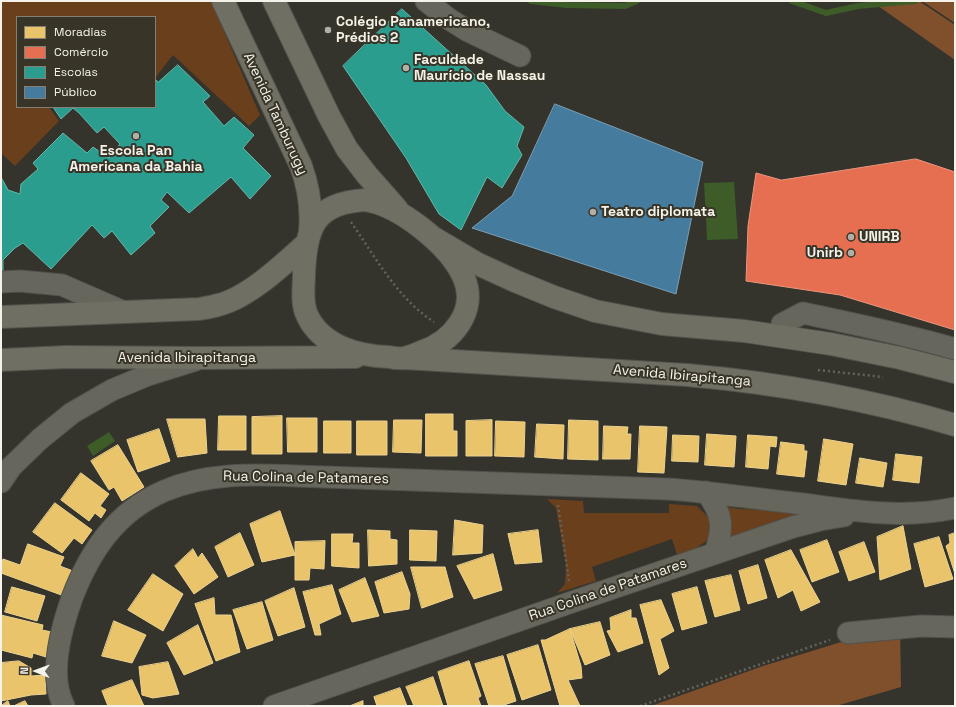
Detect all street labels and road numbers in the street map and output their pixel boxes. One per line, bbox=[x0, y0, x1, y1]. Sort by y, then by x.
street label: Avenida Tamburugy bbox=[239, 50, 311, 178]
street label: Avenida Ibirapitanga bbox=[118, 350, 256, 366]
street label: Avenida Ibirapitanga bbox=[612, 362, 752, 390]
street label: Rua Colina de Patamares bbox=[223, 468, 389, 488]
street label: Rua Colina de Patamares bbox=[527, 555, 689, 625]

